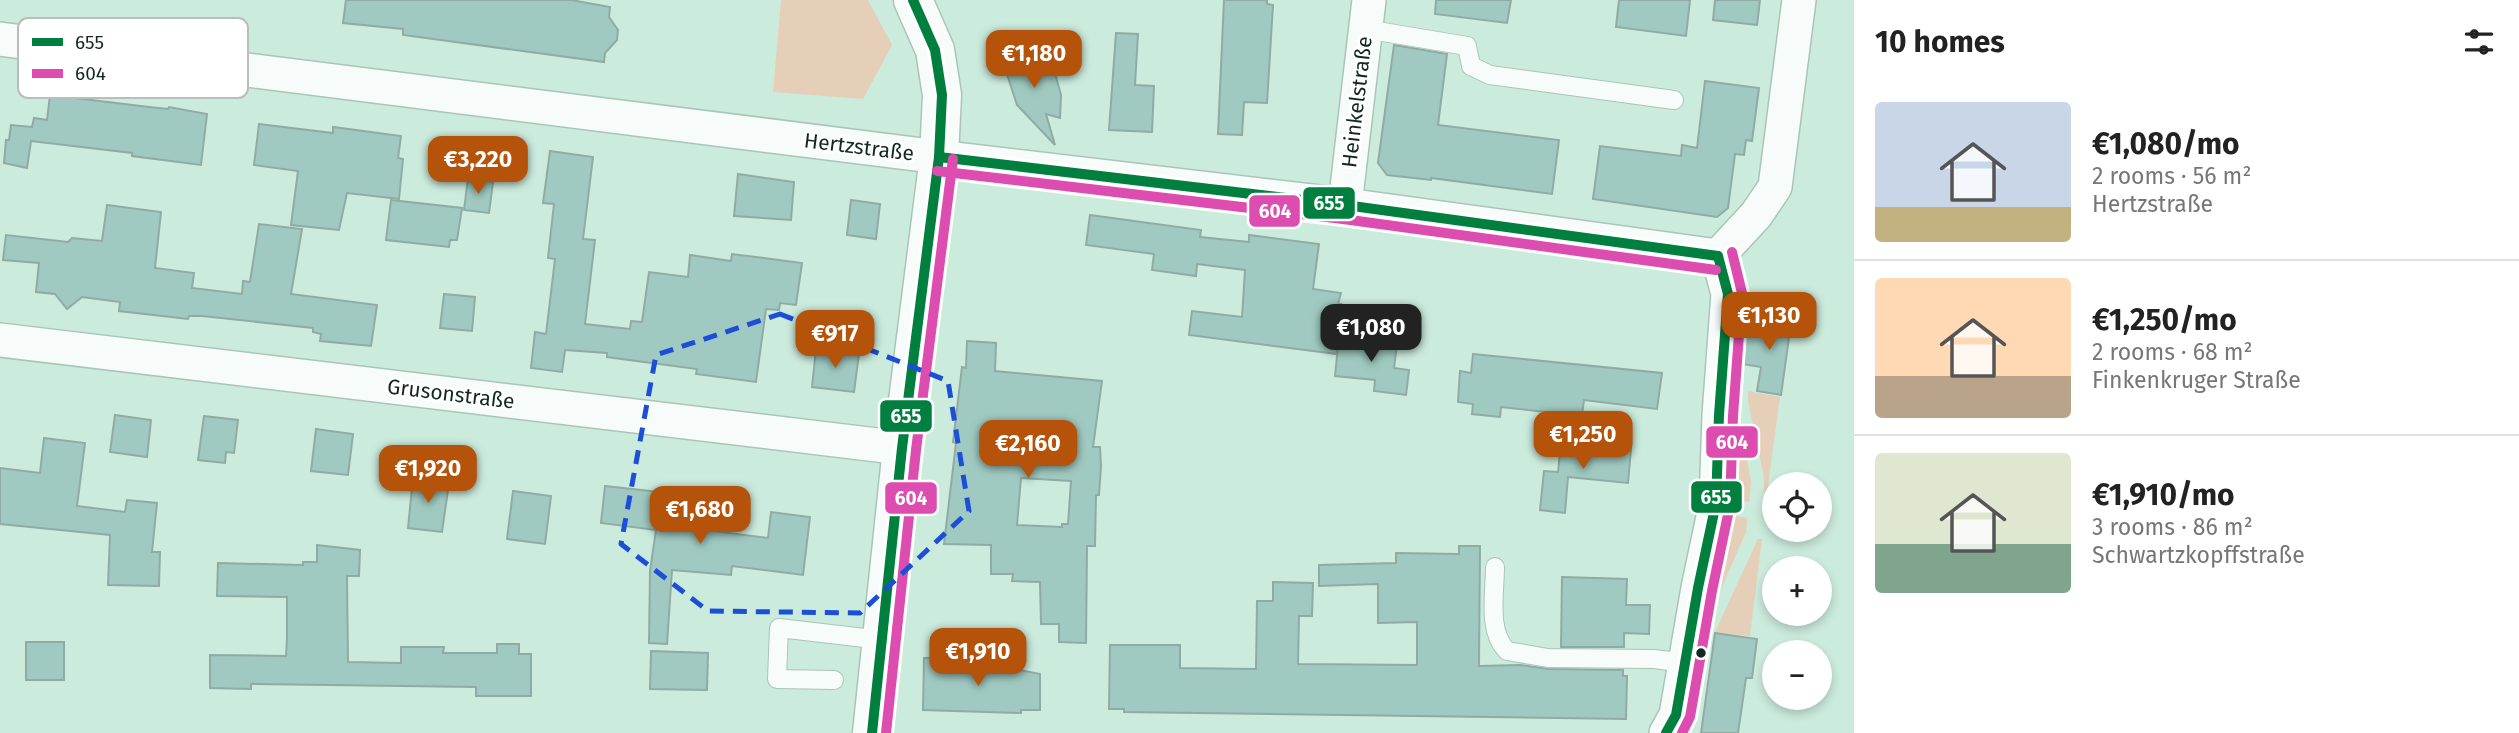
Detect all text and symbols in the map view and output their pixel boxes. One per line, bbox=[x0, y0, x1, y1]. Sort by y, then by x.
legend bbox=[18, 18, 248, 98]
icon: filters bbox=[2460, 23, 2498, 61]
text: 10 homes bbox=[1875, 24, 2005, 60]
text: 655 bbox=[75, 31, 104, 54]
pin: €1,180 bbox=[977, 31, 1091, 90]
street label: Heinkelstraße bbox=[1336, 35, 1378, 169]
text: €1,180 bbox=[1002, 39, 1066, 67]
text: 604 bbox=[75, 62, 106, 85]
text: €1,080/mo bbox=[2092, 126, 2240, 162]
street label: Hertzstraße bbox=[803, 127, 915, 167]
icon: home bbox=[1931, 130, 2015, 214]
pin: €3,220 bbox=[421, 136, 535, 196]
text: €3,220 bbox=[444, 145, 512, 173]
text: 2 rooms · 56 m² bbox=[2092, 162, 2251, 190]
line badge: 655 bbox=[1302, 186, 1356, 220]
text: Hertzstraße bbox=[2092, 190, 2213, 218]
text: 655 bbox=[1314, 192, 1344, 215]
line badge: 604 bbox=[1248, 194, 1301, 228]
text: 604 bbox=[1259, 200, 1292, 223]
pin: €1,130 bbox=[1712, 292, 1826, 352]
text: €1,130 bbox=[1738, 301, 1800, 329]
text: €1,250/mo bbox=[2092, 302, 2237, 338]
pin: €1,080 bbox=[1314, 304, 1428, 364]
icon: home bbox=[1931, 306, 2015, 390]
pin: €917 bbox=[794, 310, 876, 370]
text: €1,080 bbox=[1336, 313, 1406, 341]
text: €917 bbox=[811, 319, 859, 347]
text: 2 rooms · 68 m² bbox=[2092, 338, 2253, 366]
text: Finkenkruger Straße bbox=[2092, 366, 2301, 394]
street label: Grusonstraße bbox=[386, 373, 516, 415]
line badge: 655 bbox=[879, 399, 933, 433]
text: 655 bbox=[891, 405, 921, 428]
pin: €1,250 bbox=[1526, 412, 1640, 471]
pin: €2,160 bbox=[971, 420, 1085, 480]
text: €1,250 bbox=[1550, 420, 1616, 448]
line badge: 604 bbox=[1705, 425, 1759, 459]
text: €2,160 bbox=[995, 429, 1061, 457]
text: 604 bbox=[1716, 431, 1749, 454]
pin: €1,920 bbox=[371, 446, 485, 505]
text: €1,920 bbox=[395, 454, 461, 482]
map controls bbox=[1762, 472, 1832, 710]
button: locate bbox=[1762, 472, 1832, 542]
text: €1,910/mo bbox=[2092, 477, 2235, 513]
line badge: 655 bbox=[1690, 480, 1743, 514]
line badge: 604 bbox=[884, 481, 938, 515]
icon: home bbox=[1931, 481, 2015, 565]
pin: €1,680 bbox=[643, 486, 757, 546]
text: 655 bbox=[1701, 486, 1731, 509]
text: 604 bbox=[895, 487, 928, 510]
text: €1,680 bbox=[666, 495, 734, 523]
text: 3 rooms · 86 m² bbox=[2092, 513, 2253, 541]
text: Schwartzkopffstraße bbox=[2092, 541, 2305, 569]
button: + bbox=[1762, 556, 1832, 626]
pin: €1,910 bbox=[921, 628, 1035, 688]
text: €1,910 bbox=[945, 637, 1011, 665]
button: − bbox=[1762, 640, 1832, 710]
unlabelled marker bbox=[1694, 646, 1708, 660]

